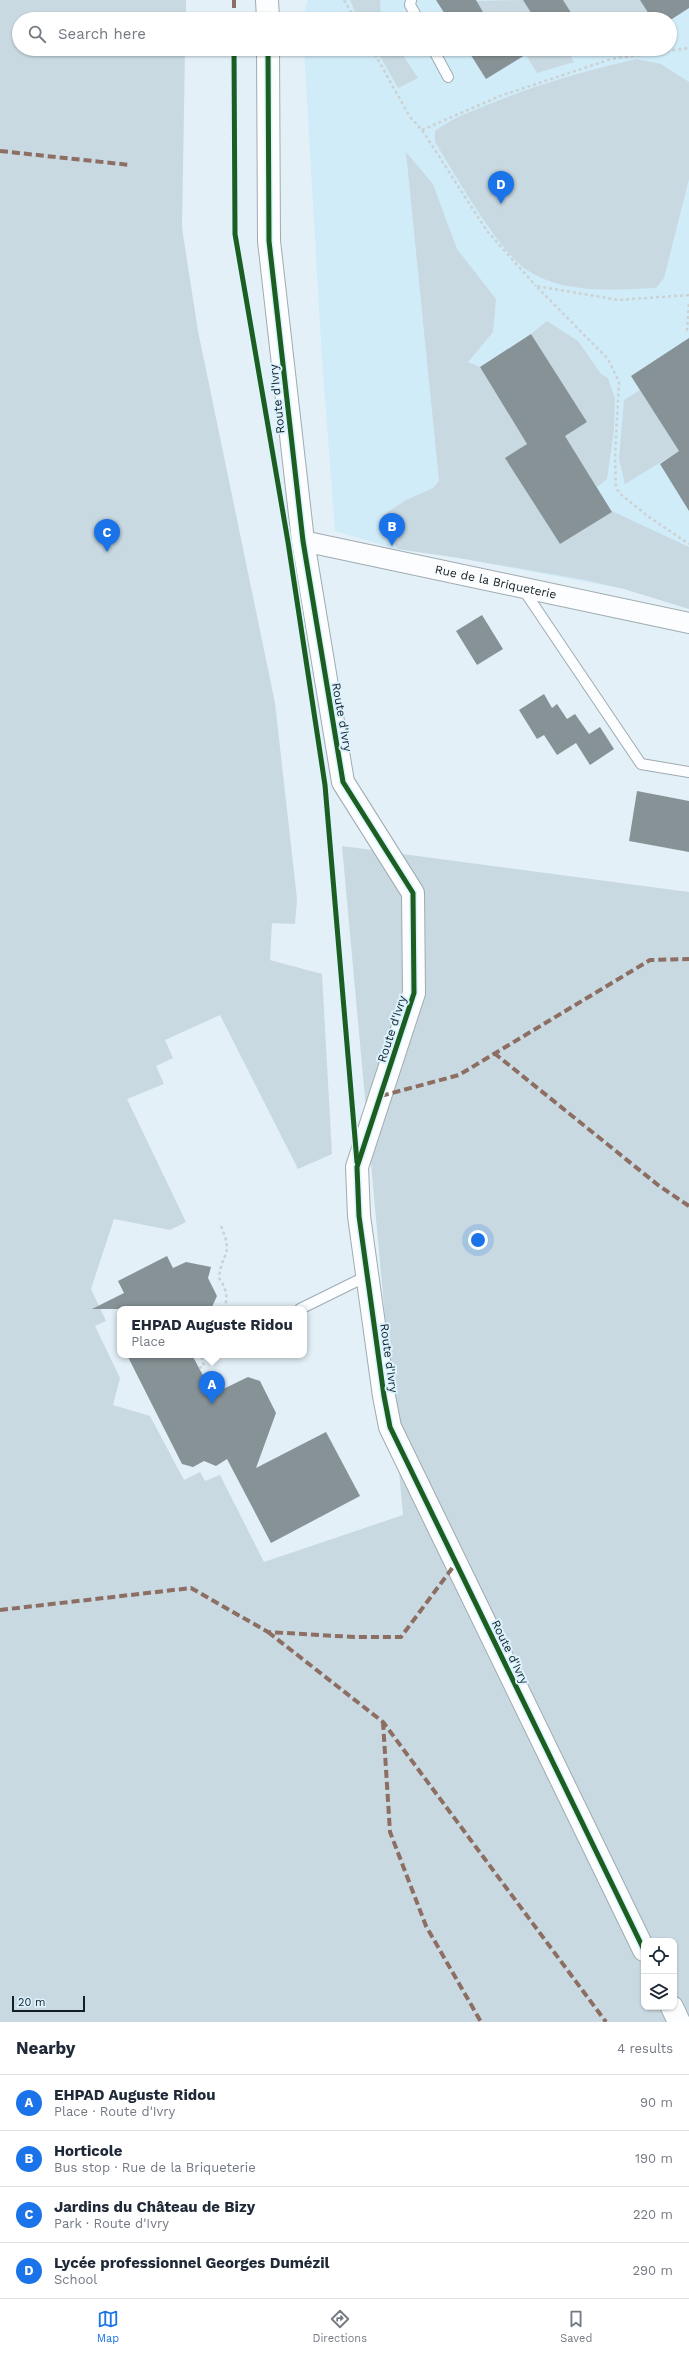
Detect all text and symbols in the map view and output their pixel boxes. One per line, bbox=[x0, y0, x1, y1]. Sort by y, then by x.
search box bbox=[12, 12, 677, 56]
icon: search bbox=[26, 23, 48, 45]
text: Search here bbox=[58, 25, 146, 43]
pin: D bbox=[488, 171, 514, 204]
street label: Route d'Ivry bbox=[266, 363, 288, 434]
pin: B bbox=[379, 513, 405, 546]
pin: C bbox=[94, 519, 120, 552]
street label: Rue de la Briqueterie bbox=[434, 562, 558, 602]
street label: Route d'Ivry bbox=[329, 681, 355, 753]
street label: Route d'Ivry bbox=[375, 993, 410, 1064]
your location bbox=[468, 1230, 488, 1250]
popup bbox=[117, 1306, 307, 1358]
text: EHPAD Auguste Ridou bbox=[131, 1316, 293, 1334]
street label: Route d'Ivry bbox=[377, 1323, 401, 1394]
text: Place bbox=[131, 1334, 165, 1349]
pin: A bbox=[199, 1371, 225, 1404]
street label: Route d'Ivry bbox=[488, 1618, 532, 1687]
map controls bbox=[641, 1938, 677, 2010]
button: locate bbox=[641, 1938, 677, 1974]
button: layers bbox=[641, 1974, 677, 2010]
scale bar bbox=[12, 1994, 85, 2013]
text: 20 m bbox=[18, 1996, 46, 2009]
text: Nearby bbox=[16, 2038, 75, 2058]
text: 4 results bbox=[617, 2041, 673, 2056]
text: EHPAD Auguste Ridou bbox=[54, 2086, 215, 2104]
text: A bbox=[25, 2095, 33, 2110]
text: 90 m bbox=[640, 2095, 673, 2110]
text: Place · Route d'Ivry bbox=[54, 2104, 175, 2119]
text: Horticole bbox=[54, 2142, 122, 2160]
text: B bbox=[25, 2151, 33, 2166]
text: 190 m bbox=[635, 2151, 673, 2166]
text: Bus stop · Rue de la Briqueterie bbox=[54, 2160, 256, 2175]
text: Jardins du Château de Bizy bbox=[54, 2198, 255, 2216]
text: C bbox=[25, 2207, 33, 2222]
text: 220 m bbox=[633, 2207, 673, 2222]
text: Park · Route d'Ivry bbox=[54, 2216, 169, 2231]
text: Lycée professionnel Georges Dumézil bbox=[54, 2254, 330, 2272]
text: D bbox=[24, 2263, 34, 2278]
text: 290 m bbox=[632, 2263, 673, 2278]
text: School bbox=[54, 2272, 97, 2287]
tab: Map bbox=[97, 2308, 119, 2345]
tab: Directions bbox=[313, 2308, 367, 2345]
tab: Saved bbox=[560, 2308, 592, 2345]

